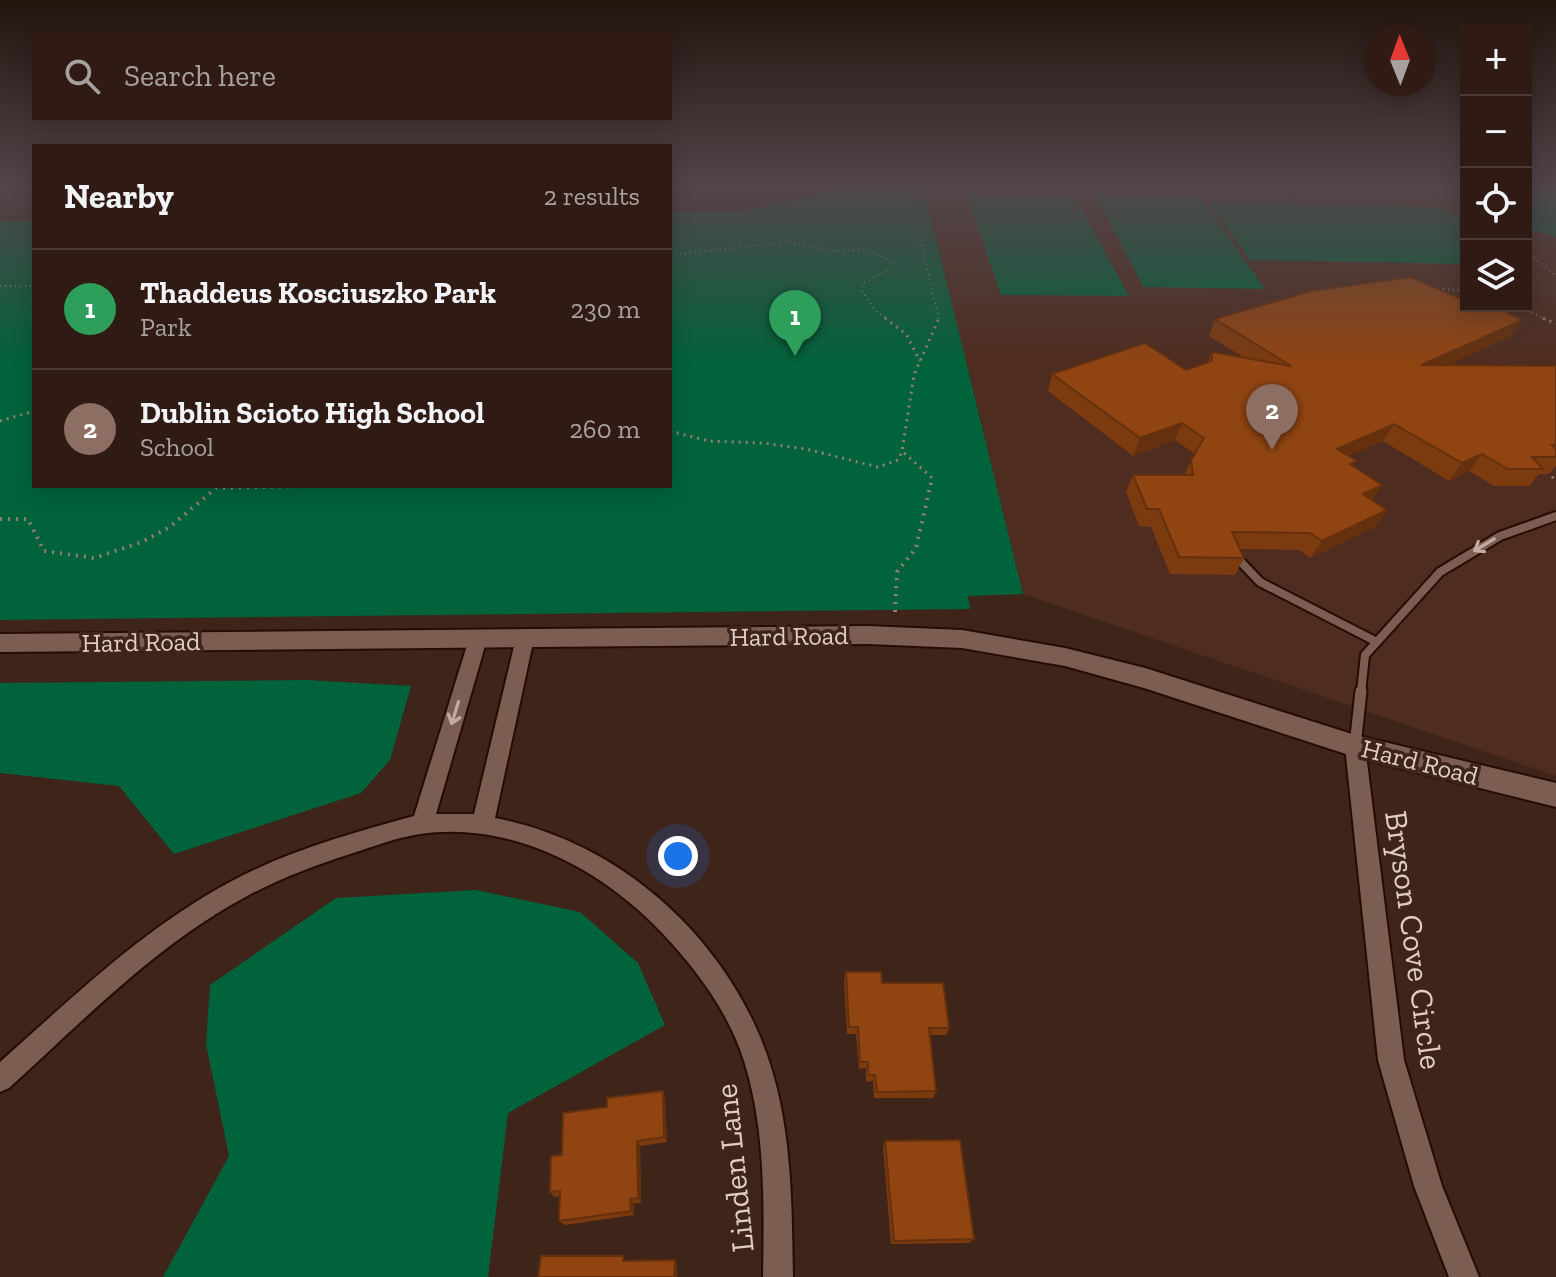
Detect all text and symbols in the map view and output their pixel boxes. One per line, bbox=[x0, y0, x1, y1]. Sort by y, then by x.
north arrow bbox=[1364, 24, 1436, 96]
map controls bbox=[1460, 24, 1532, 312]
button: + bbox=[1460, 24, 1532, 96]
search box bbox=[32, 32, 672, 120]
icon: search bbox=[60, 54, 104, 98]
text: Search here bbox=[124, 58, 276, 94]
button: − bbox=[1460, 96, 1532, 168]
button: locate bbox=[1460, 168, 1532, 240]
text: Nearby bbox=[64, 176, 174, 217]
text: 2 results bbox=[544, 180, 640, 212]
button: layers bbox=[1460, 240, 1532, 312]
text: Thaddeus Kosciuszko Park bbox=[140, 275, 496, 311]
pin: 1 bbox=[769, 290, 821, 356]
text: 1 bbox=[85, 293, 95, 325]
text: 230 m bbox=[571, 293, 640, 325]
text: Park bbox=[140, 311, 192, 343]
pin: 2 bbox=[1246, 384, 1298, 450]
text: Dublin Scioto High School bbox=[140, 395, 485, 431]
text: 2 bbox=[83, 413, 97, 445]
text: 260 m bbox=[569, 413, 640, 445]
text: School bbox=[140, 431, 214, 463]
one-way arrow bbox=[1473, 538, 1496, 554]
street label: Hard Road bbox=[729, 619, 849, 653]
street label: Hard Road bbox=[81, 625, 201, 659]
one-way arrow bbox=[447, 700, 462, 726]
street label: Hard Road bbox=[1358, 732, 1482, 792]
street label: Bryson Cove Circle bbox=[1377, 808, 1451, 1072]
your location bbox=[658, 836, 698, 876]
street label: Linden Lane bbox=[706, 1082, 762, 1254]

